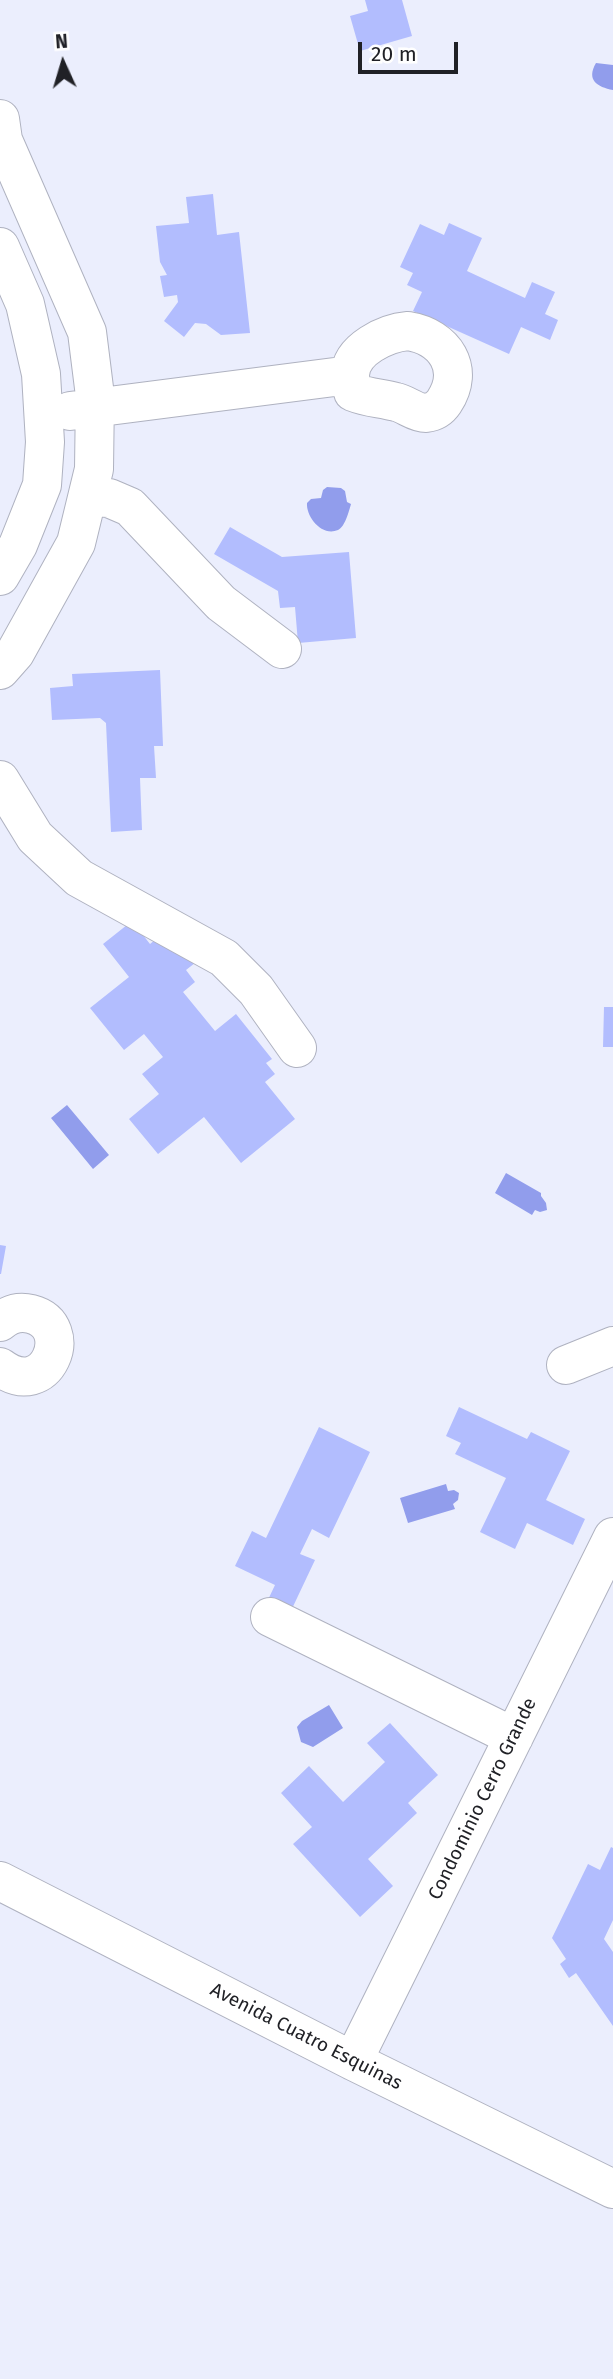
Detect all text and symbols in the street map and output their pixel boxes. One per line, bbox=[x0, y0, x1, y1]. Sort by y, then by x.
north arrow bbox=[28, 28, 98, 98]
scale bar bbox=[361, 28, 461, 72]
text: N bbox=[54, 30, 69, 53]
text: 20 m bbox=[371, 41, 417, 67]
street label: Condominio Cerro Grande bbox=[424, 1694, 542, 1904]
street label: Avenida Cuatro Esquinas bbox=[206, 1979, 406, 2095]

